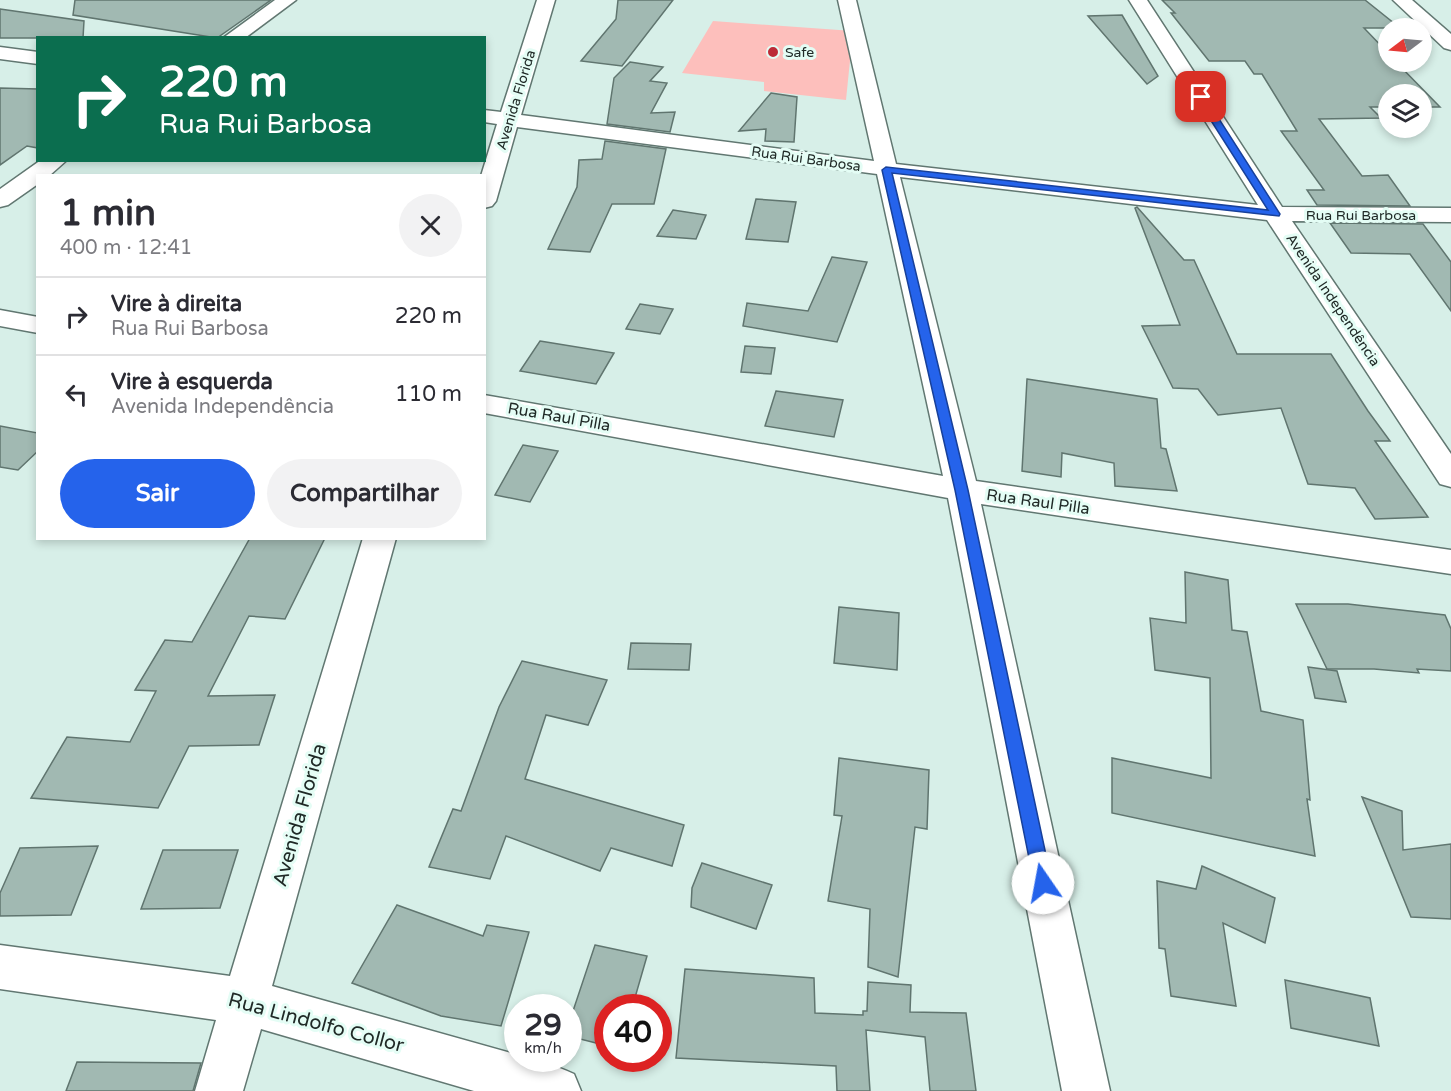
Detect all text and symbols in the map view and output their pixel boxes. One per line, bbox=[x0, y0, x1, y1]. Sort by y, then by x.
north arrow bbox=[1378, 18, 1432, 72]
map controls bbox=[1378, 18, 1432, 138]
place label: Safe bbox=[785, 44, 814, 61]
marker: Safe bbox=[766, 45, 780, 59]
street label: Avenida Florida bbox=[493, 48, 539, 152]
text: 220 m bbox=[159, 57, 288, 108]
icon: right bbox=[60, 60, 138, 138]
pin bbox=[1175, 71, 1226, 122]
icon: arrive bbox=[1184, 80, 1217, 113]
button: layers bbox=[1378, 84, 1432, 138]
text: Rua Rui Barbosa bbox=[159, 108, 372, 141]
street label: Rua Rui Barbosa bbox=[750, 143, 862, 175]
text: 1 min bbox=[60, 192, 156, 235]
button: close bbox=[399, 194, 462, 257]
street label: Rua Rui Barbosa bbox=[1306, 207, 1416, 224]
street label: Avenida Independência bbox=[1282, 231, 1384, 369]
text: 400 m · 12:41 bbox=[60, 236, 192, 260]
text: Vire à direita bbox=[111, 291, 242, 317]
icon: right bbox=[60, 300, 93, 333]
text: 220 m bbox=[395, 303, 462, 329]
text: Rua Rui Barbosa bbox=[111, 317, 269, 341]
text: Vire à esquerda bbox=[111, 369, 273, 395]
icon: left bbox=[60, 378, 93, 411]
text: 110 m bbox=[395, 381, 462, 407]
text: Avenida Independência bbox=[111, 395, 334, 419]
street label: Rua Raul Pilla bbox=[506, 398, 612, 436]
button: Sair bbox=[60, 459, 255, 528]
button: Compartilhar bbox=[267, 459, 462, 528]
street label: Rua Raul Pilla bbox=[985, 485, 1091, 519]
street label: Avenida Florida bbox=[268, 741, 332, 889]
position arrow bbox=[1011, 851, 1075, 915]
street label: Rua Lindolfo Collor bbox=[225, 988, 407, 1058]
speed limit sign: 40 bbox=[594, 994, 672, 1072]
text: 29 bbox=[524, 1007, 562, 1044]
text: km/h bbox=[524, 1039, 562, 1057]

